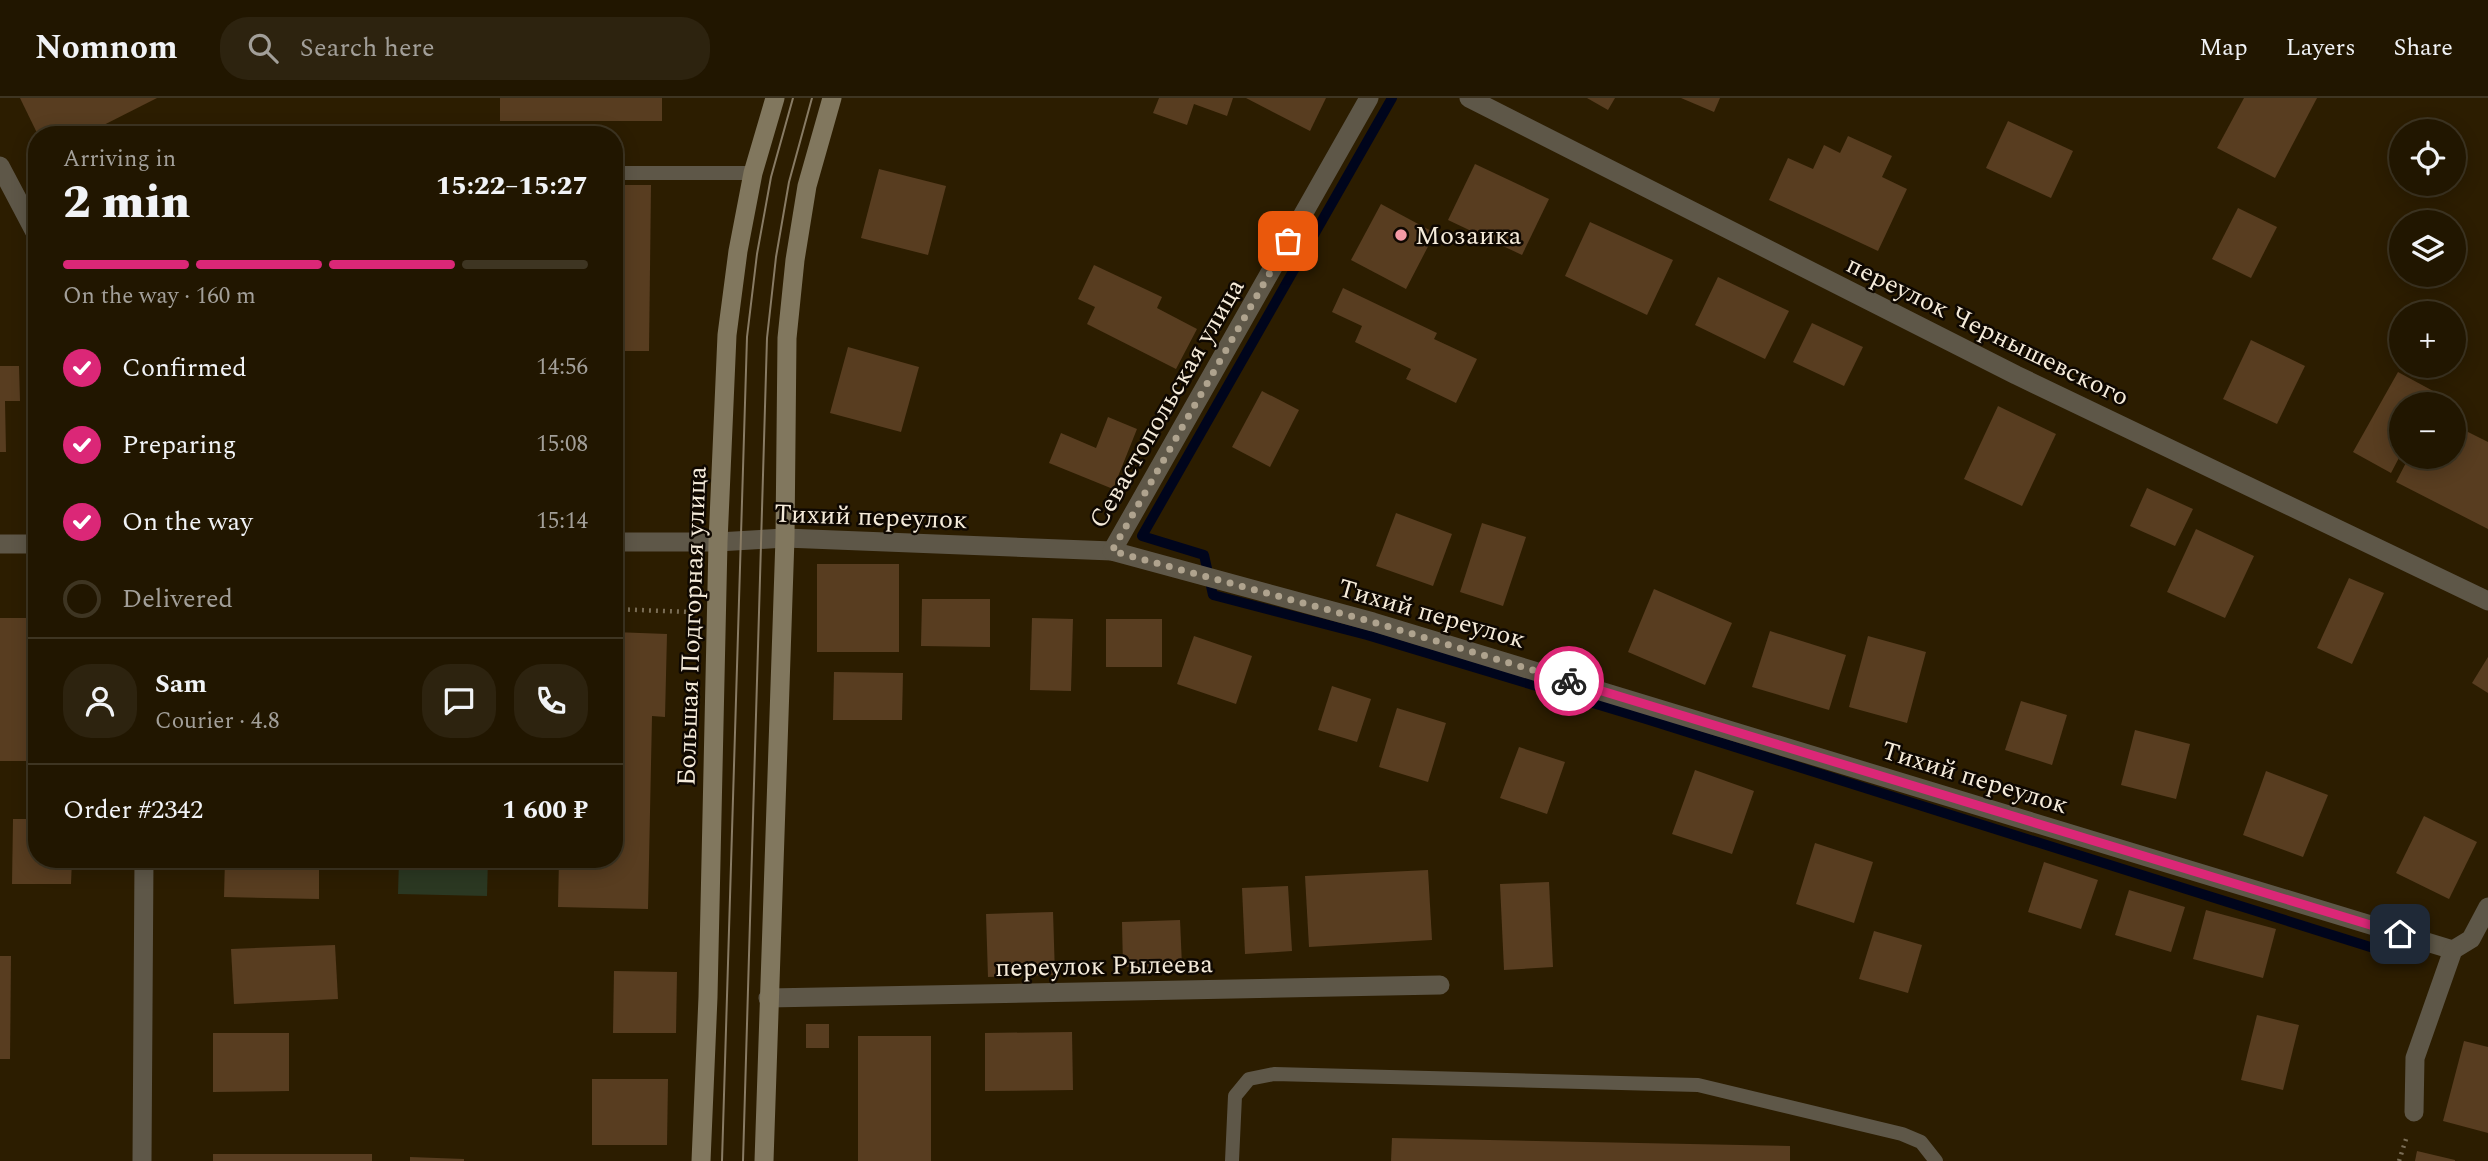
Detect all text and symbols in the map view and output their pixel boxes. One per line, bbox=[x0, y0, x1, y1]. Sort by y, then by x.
search box bbox=[220, 17, 710, 80]
text: Nomnom bbox=[35, 23, 178, 73]
text: Search here bbox=[300, 28, 435, 68]
icon: search bbox=[244, 29, 282, 67]
text: Map bbox=[2199, 30, 2248, 66]
text: Layers bbox=[2286, 30, 2356, 66]
text: Share bbox=[2394, 30, 2453, 66]
map controls bbox=[2389, 119, 2466, 469]
button: locate bbox=[2389, 119, 2466, 196]
text: Arriving in bbox=[63, 142, 176, 177]
text: 15:22–15:27 bbox=[436, 166, 588, 206]
text: 2 min bbox=[63, 168, 190, 238]
button: layers bbox=[2389, 210, 2466, 287]
pin bbox=[1258, 211, 1318, 271]
place label: Мозаика bbox=[1415, 216, 1522, 256]
icon: bag bbox=[1269, 222, 1307, 260]
marker: Мозаика bbox=[1393, 227, 1409, 243]
street label: переулок Чернышевского bbox=[1839, 245, 2136, 417]
street label: Севастопольская улица bbox=[1079, 271, 1255, 536]
text: On the way · 160 m bbox=[63, 279, 256, 314]
button: + bbox=[2389, 301, 2466, 378]
text: Confirmed bbox=[122, 348, 247, 388]
icon: check bbox=[63, 349, 101, 387]
text: 14:56 bbox=[536, 350, 588, 385]
button: − bbox=[2389, 392, 2466, 469]
text: Preparing bbox=[122, 425, 236, 465]
icon: check bbox=[63, 426, 101, 464]
text: 15:08 bbox=[536, 427, 588, 462]
street label: Большая Подгорная улица bbox=[666, 465, 718, 787]
street label: Тихий переулок bbox=[774, 494, 968, 540]
text: On the way bbox=[122, 502, 253, 542]
icon: check bbox=[63, 503, 101, 541]
text: 15:14 bbox=[536, 504, 588, 539]
street label: Тихий переулок bbox=[1333, 568, 1530, 660]
text: Delivered bbox=[122, 579, 233, 619]
courier bbox=[1534, 646, 1604, 716]
icon: bike bbox=[1550, 662, 1588, 700]
button: person bbox=[63, 664, 137, 738]
text: Sam bbox=[155, 664, 207, 704]
button: chat bbox=[422, 664, 496, 738]
button: phone bbox=[514, 664, 588, 738]
text: Courier · 4.8 bbox=[155, 704, 280, 739]
street label: Тихий переулок bbox=[1876, 731, 2073, 825]
text: Order #2342 bbox=[63, 790, 203, 830]
text: 1 600 ₽ bbox=[502, 790, 588, 830]
pin bbox=[2370, 904, 2430, 964]
icon: home bbox=[2381, 915, 2419, 953]
street label: переулок Рылеева bbox=[995, 944, 1214, 988]

